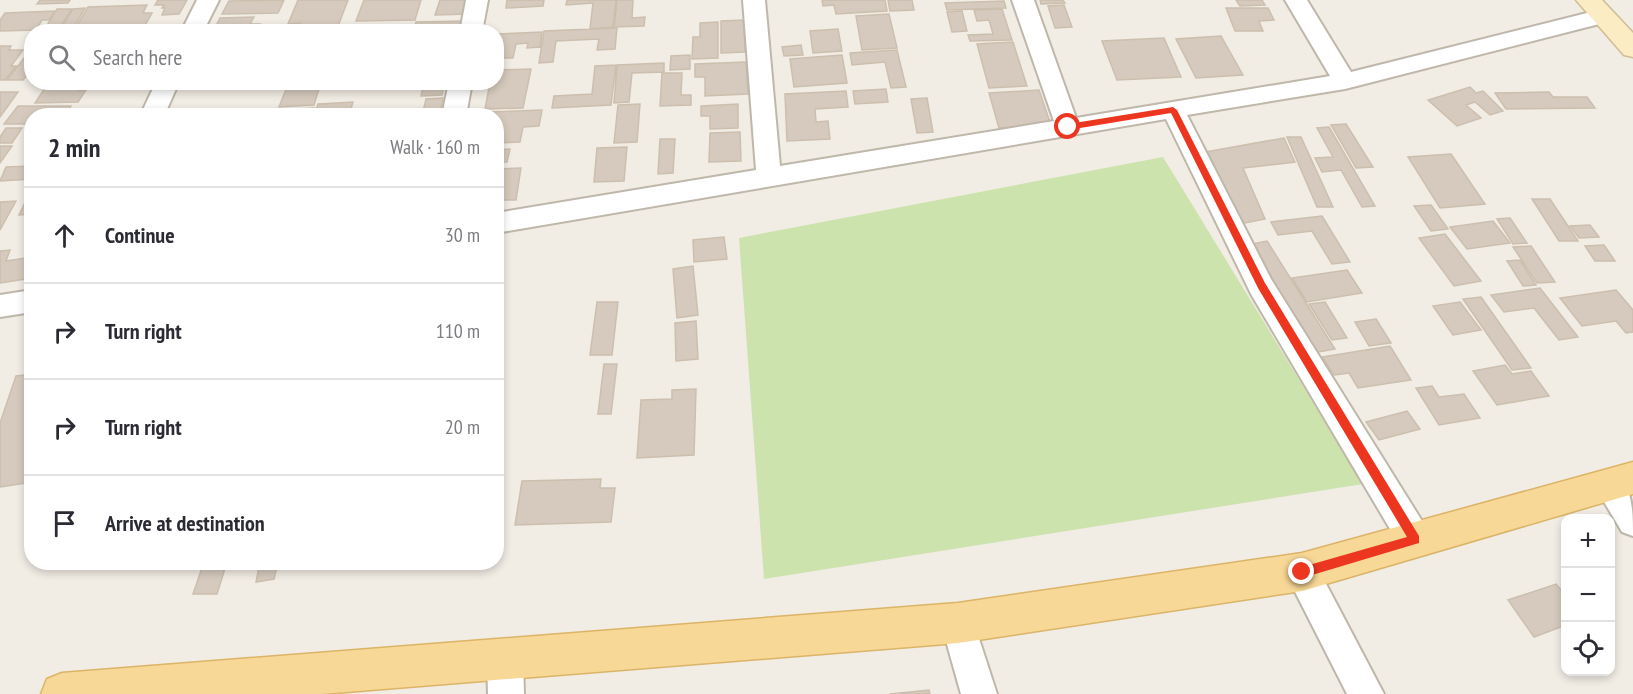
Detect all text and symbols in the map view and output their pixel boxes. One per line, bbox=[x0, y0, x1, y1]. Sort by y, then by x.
search box bbox=[24, 24, 504, 90]
icon: search bbox=[45, 41, 78, 74]
text: Search here bbox=[93, 43, 182, 71]
route start bbox=[1054, 113, 1080, 139]
text: 2 min bbox=[48, 131, 101, 164]
text: Walk · 160 m bbox=[390, 134, 480, 160]
icon: ahead bbox=[48, 219, 81, 252]
text: Continue bbox=[105, 221, 175, 249]
text: 30 m bbox=[445, 222, 480, 248]
icon: right bbox=[48, 315, 81, 348]
text: Turn right bbox=[105, 317, 182, 345]
text: 110 m bbox=[436, 318, 480, 344]
icon: right bbox=[48, 411, 81, 444]
text: Turn right bbox=[105, 413, 182, 441]
text: 20 m bbox=[445, 414, 480, 440]
icon: arrive bbox=[48, 507, 81, 540]
text: Arrive at destination bbox=[105, 509, 265, 537]
map controls bbox=[1561, 514, 1615, 676]
button: + bbox=[1561, 514, 1615, 568]
route end bbox=[1288, 558, 1314, 584]
button: − bbox=[1561, 568, 1615, 622]
button: locate bbox=[1561, 622, 1615, 676]

